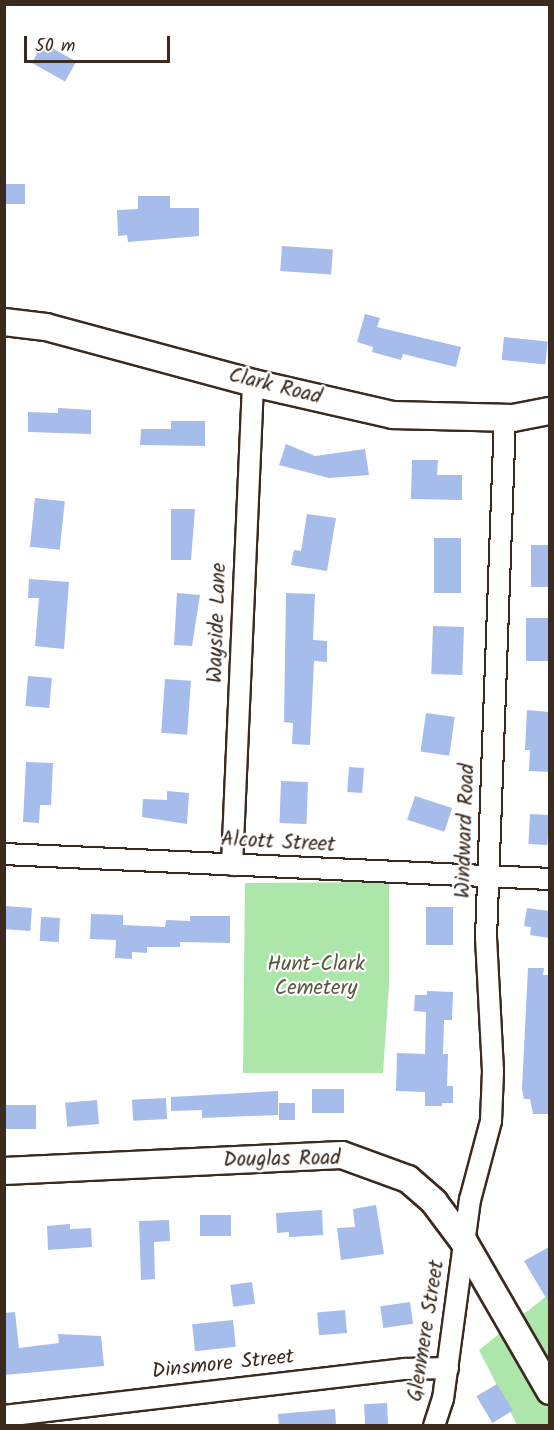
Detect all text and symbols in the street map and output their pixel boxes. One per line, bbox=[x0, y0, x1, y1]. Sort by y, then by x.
scale bar bbox=[27, 24, 172, 62]
text: 50 m bbox=[35, 32, 75, 61]
street label: Clark Road bbox=[226, 363, 324, 411]
street label: Wayside Lane bbox=[203, 562, 233, 684]
street label: Windward Road bbox=[451, 763, 481, 899]
street label: Alcott Street bbox=[220, 827, 336, 859]
park label: Hunt-Clark Cemetery bbox=[267, 952, 365, 1002]
street label: Douglas Road bbox=[223, 1146, 341, 1174]
street label: Glenmere Street bbox=[403, 1258, 451, 1404]
street label: Dinsmore Street bbox=[151, 1345, 295, 1385]

